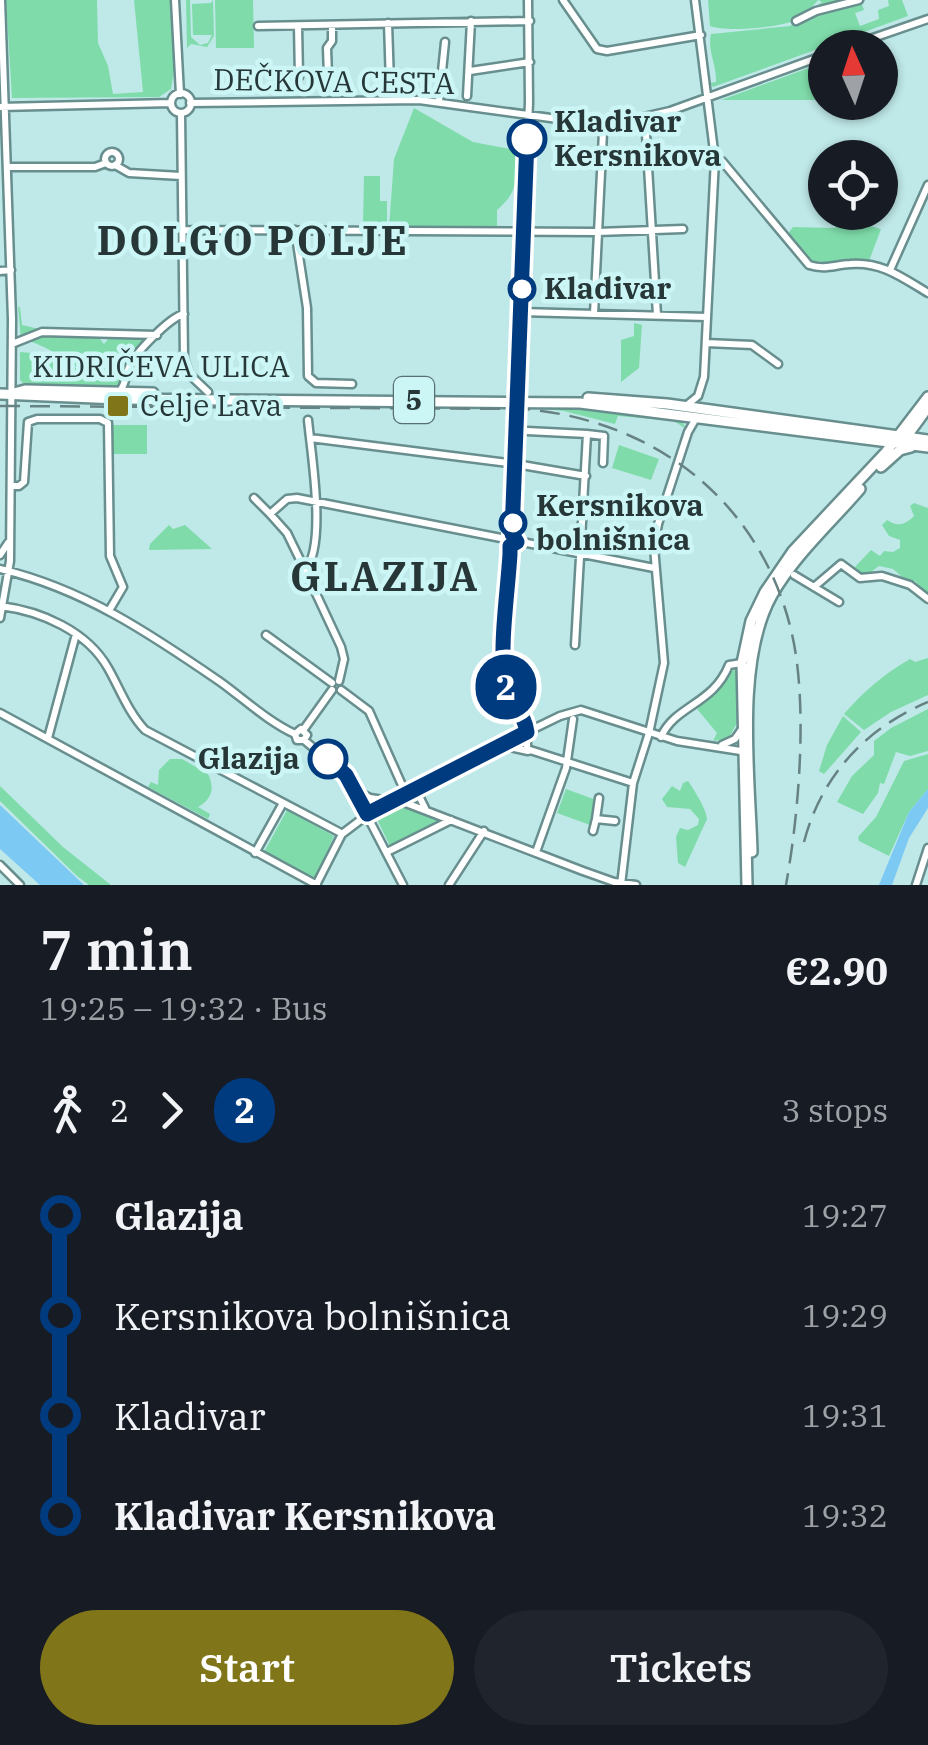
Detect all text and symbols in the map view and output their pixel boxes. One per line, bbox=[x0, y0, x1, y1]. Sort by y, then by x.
north arrow bbox=[808, 30, 898, 120]
map controls bbox=[808, 30, 898, 230]
street label: DEČKOVA CESTA bbox=[213, 59, 456, 102]
place label: Kladivar Kersnikova bbox=[554, 101, 722, 174]
marker: Kladivar Kersnikova bbox=[508, 120, 546, 158]
button: locate bbox=[808, 140, 898, 230]
district label: DOLGO POLJE bbox=[97, 214, 409, 266]
place label: Kladivar bbox=[544, 268, 671, 307]
marker: Kladivar bbox=[509, 276, 535, 302]
street label: KIDRIČEVA ULICA bbox=[32, 346, 290, 385]
road number: 5 bbox=[394, 377, 434, 423]
place label: Celje Lava bbox=[140, 385, 282, 424]
marker: Celje Lava bbox=[105, 393, 131, 419]
place label: Kersnikova bolnišnica bbox=[536, 485, 704, 558]
marker: Kersnikova bolnišnica bbox=[500, 510, 526, 536]
district label: GLAZIJA bbox=[290, 550, 480, 602]
line badge: 2 bbox=[474, 654, 538, 720]
text: 2 bbox=[495, 664, 517, 710]
place label: Glazija bbox=[198, 738, 300, 777]
marker: Glazija bbox=[309, 740, 347, 778]
text: 7 min bbox=[40, 914, 193, 985]
text: €2.90 bbox=[785, 946, 888, 995]
text: 19:25 – 19:32 · Bus bbox=[40, 987, 327, 1029]
icon: walk bbox=[40, 1083, 95, 1138]
icon: forward bbox=[144, 1083, 199, 1138]
text: 2 bbox=[234, 1087, 255, 1133]
text: 2 bbox=[110, 1089, 129, 1131]
text: 3 stops bbox=[781, 1089, 888, 1131]
text: Glazija bbox=[114, 1191, 244, 1240]
text: 19:27 bbox=[802, 1194, 888, 1236]
text: Kersnikova bolnišnica bbox=[114, 1291, 511, 1340]
text: 19:29 bbox=[802, 1294, 888, 1336]
text: Kladivar bbox=[114, 1391, 265, 1440]
text: 19:31 bbox=[802, 1394, 888, 1436]
text: Kladivar Kersnikova bbox=[114, 1491, 496, 1540]
text: 19:32 bbox=[802, 1494, 888, 1536]
button: Start bbox=[40, 1610, 454, 1725]
button: Tickets bbox=[474, 1610, 888, 1725]

